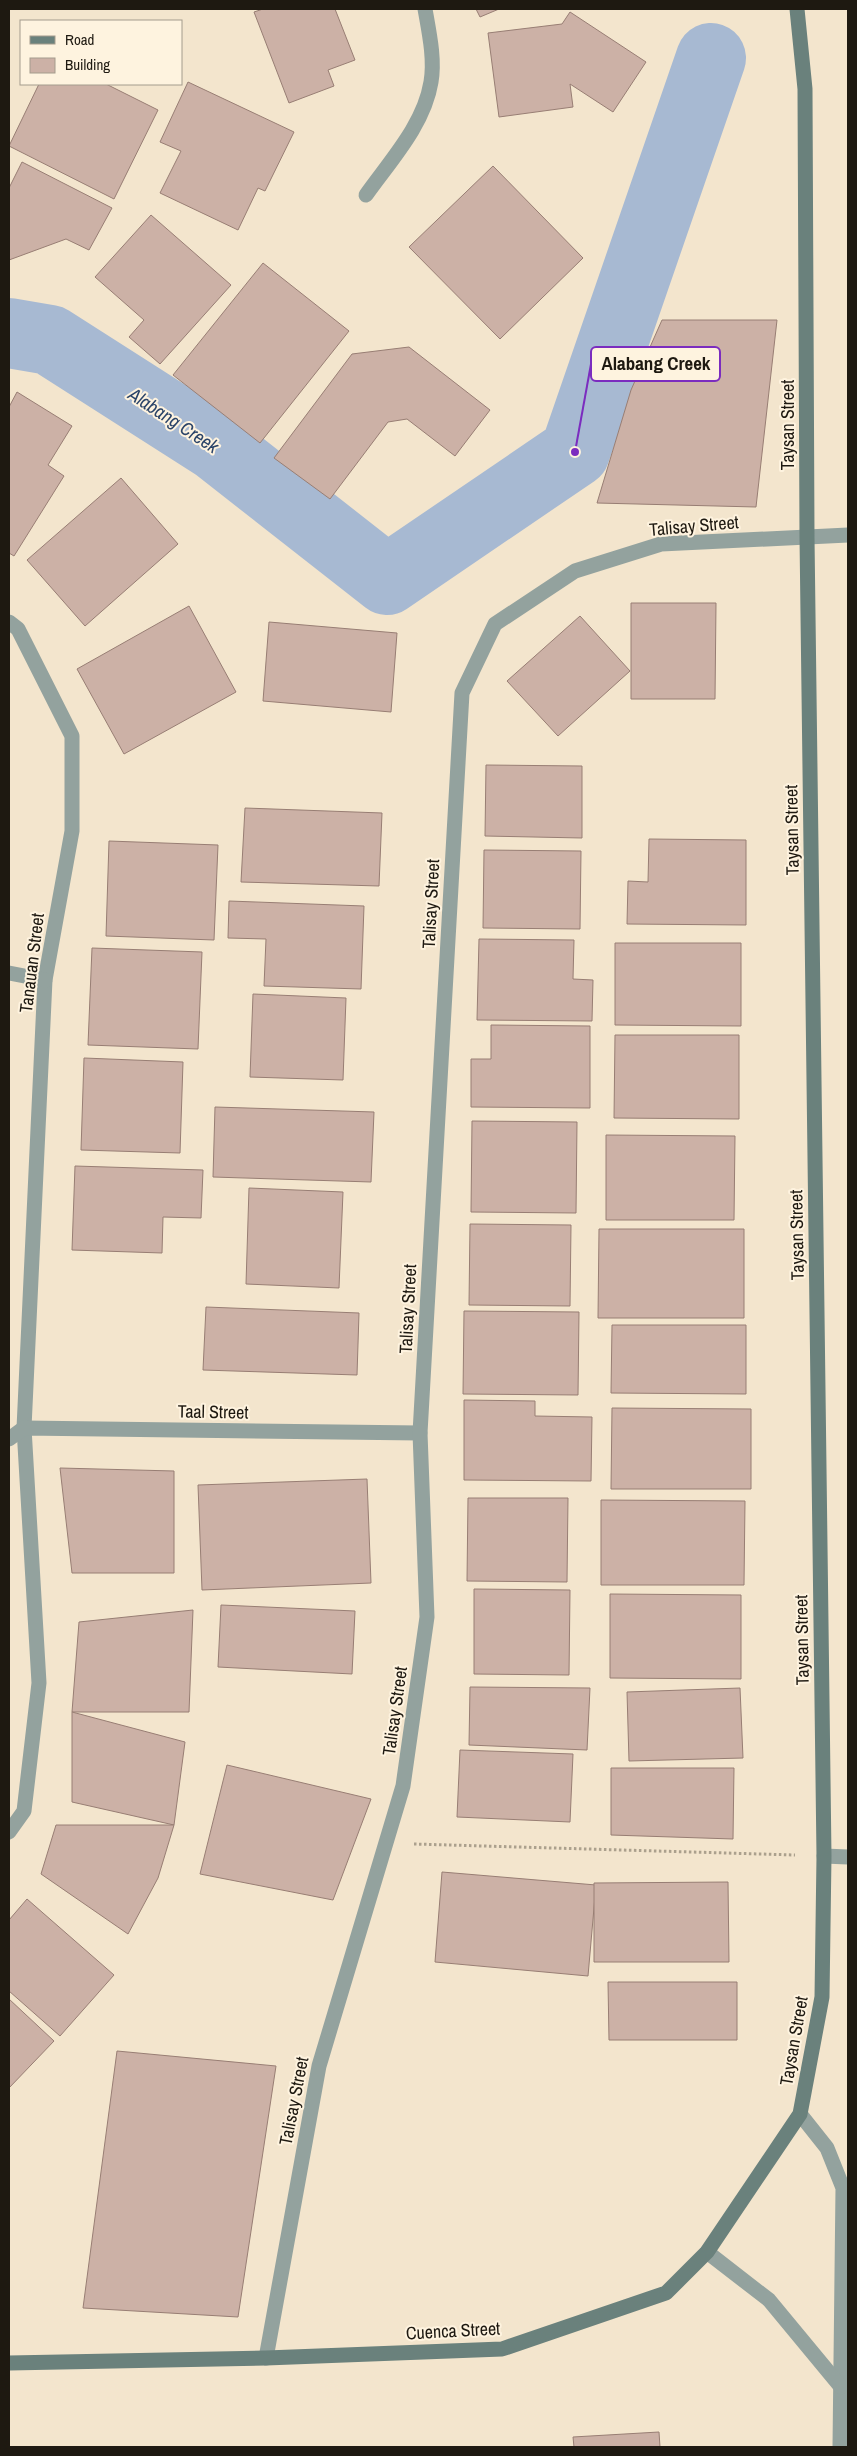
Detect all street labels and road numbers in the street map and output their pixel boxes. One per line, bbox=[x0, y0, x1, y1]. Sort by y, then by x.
street label: Taysan Street bbox=[775, 380, 800, 470]
street label: Talisay Street bbox=[648, 509, 740, 542]
street label: Taysan Street bbox=[778, 785, 805, 875]
street label: Talisay Street bbox=[416, 859, 445, 949]
street label: Tanauan Street bbox=[13, 912, 50, 1014]
street label: Taysan Street bbox=[783, 1190, 810, 1280]
street label: Talisay Street bbox=[393, 1264, 422, 1354]
street label: Taal Street bbox=[177, 1398, 249, 1425]
street label: Taysan Street bbox=[788, 1595, 815, 1685]
street label: Talisay Street bbox=[376, 1665, 413, 1757]
street label: Taysan Street bbox=[773, 1994, 814, 2088]
street label: Talisay Street bbox=[273, 2054, 314, 2147]
street label: Cuenca Street bbox=[405, 2316, 501, 2345]

